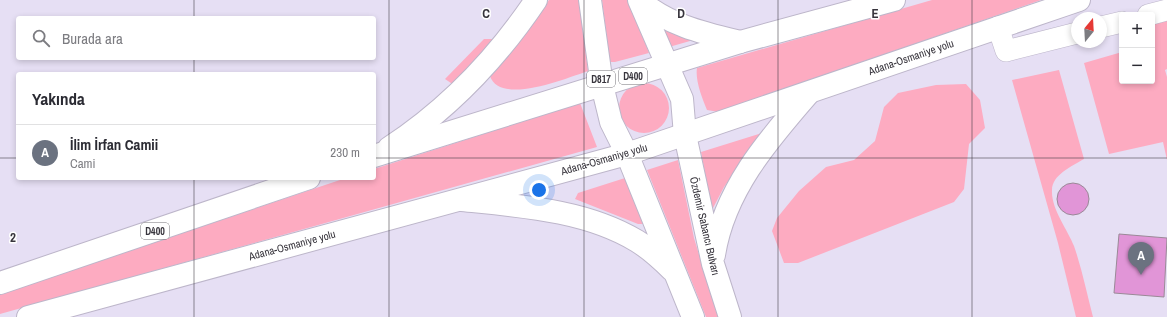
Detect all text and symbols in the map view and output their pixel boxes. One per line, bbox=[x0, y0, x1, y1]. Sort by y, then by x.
text: C bbox=[482, 5, 490, 22]
text: D bbox=[677, 5, 685, 22]
text: E bbox=[871, 5, 879, 22]
north arrow bbox=[1071, 12, 1107, 48]
map controls bbox=[1119, 12, 1155, 84]
button: + bbox=[1119, 12, 1155, 48]
search box bbox=[16, 16, 376, 60]
icon: search bbox=[30, 27, 52, 49]
text: Burada ara bbox=[62, 28, 123, 49]
street label: Adana-Osmaniye yolu bbox=[866, 36, 955, 78]
button: − bbox=[1119, 48, 1155, 84]
road number: D400 bbox=[619, 68, 647, 84]
road number: D817 bbox=[587, 71, 615, 87]
text: Yakında bbox=[32, 87, 85, 110]
text: İlim İrfan Camii bbox=[70, 134, 158, 155]
street label: Adana-Osmaniye yolu bbox=[558, 140, 649, 178]
text: A bbox=[41, 144, 49, 161]
text: 230 m bbox=[330, 144, 360, 161]
text: Cami bbox=[70, 155, 95, 172]
street label: Özdemir Sabancı Bulvarı bbox=[687, 175, 723, 277]
your location bbox=[529, 180, 549, 200]
road number: D400 bbox=[141, 223, 169, 239]
street label: Adana-Osmaniye yolu bbox=[246, 227, 337, 264]
text: 2 bbox=[10, 229, 16, 246]
pin: A bbox=[1128, 242, 1154, 275]

